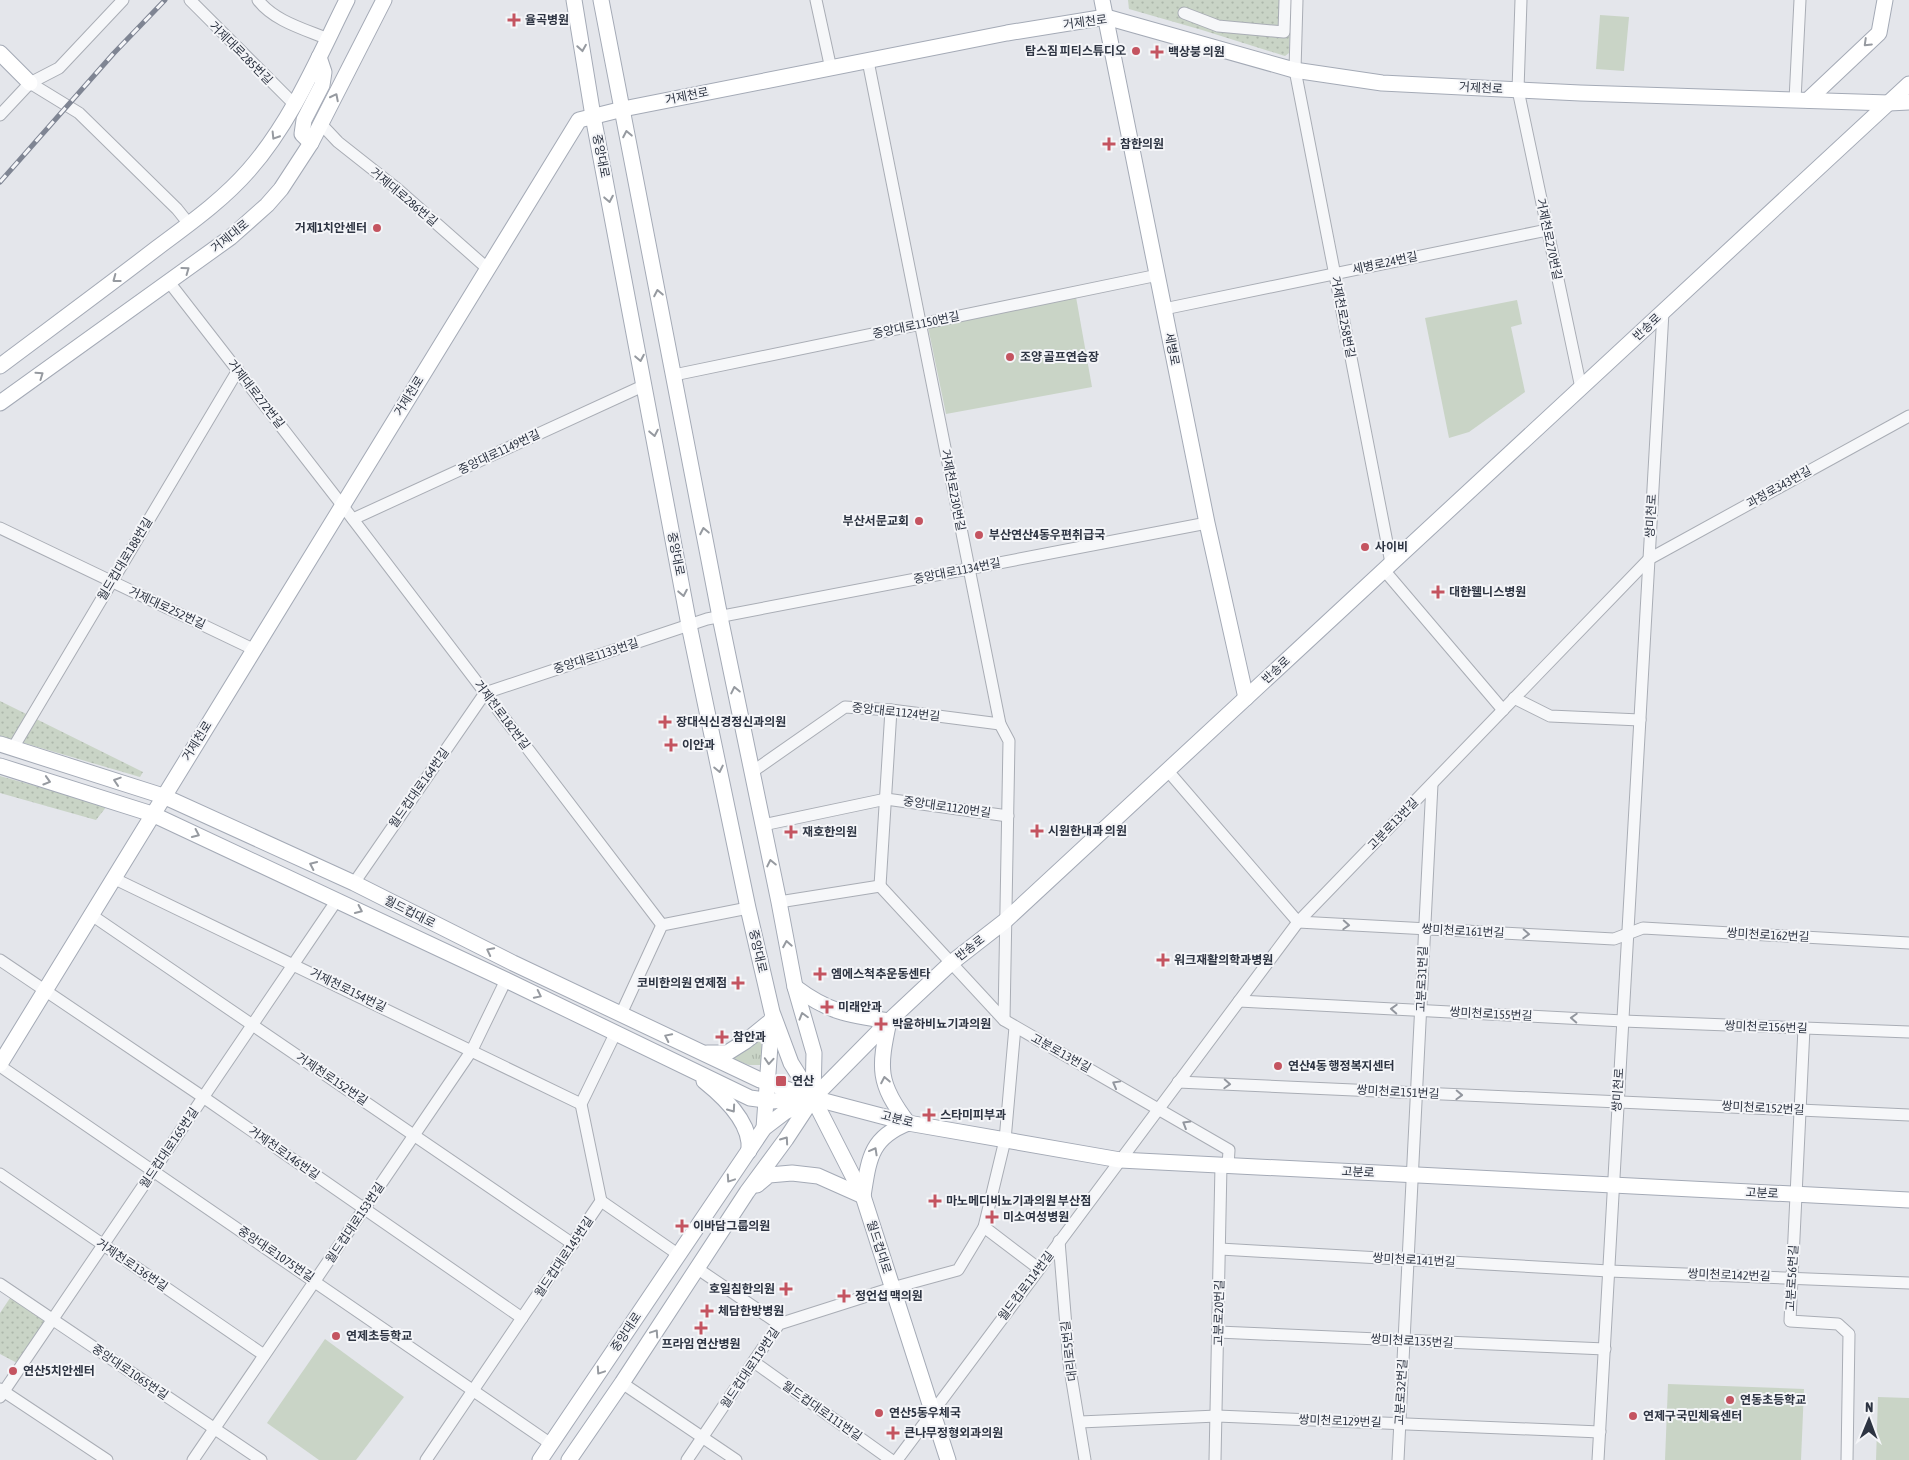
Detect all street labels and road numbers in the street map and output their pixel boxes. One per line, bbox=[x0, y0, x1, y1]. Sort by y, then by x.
street label: 거제천로 bbox=[1062, 12, 1108, 32]
street label: 거제대로285번길 bbox=[207, 19, 275, 87]
street label: 거제천로 bbox=[1459, 80, 1503, 96]
street label: 거제천로 bbox=[664, 85, 710, 107]
street label: 중앙대로 bbox=[590, 133, 612, 179]
street label: 거제대로286번길 bbox=[368, 165, 440, 229]
street label: 거제천로270번길 bbox=[1534, 197, 1564, 281]
street label: 거제대로 bbox=[208, 217, 252, 255]
street label: 세병로24번길 bbox=[1351, 249, 1419, 277]
street label: 거제천로258번길 bbox=[1328, 275, 1358, 359]
street label: 중앙대로1150번길 bbox=[871, 309, 961, 341]
street label: 반송로 bbox=[1630, 311, 1664, 343]
street label: 세병로 bbox=[1162, 331, 1182, 367]
street label: 거제대로272번길 bbox=[225, 357, 287, 431]
street label: 거제천로 bbox=[391, 374, 427, 418]
street label: 중앙대로1149번길 bbox=[456, 427, 542, 477]
street label: 거제천로230번길 bbox=[938, 448, 968, 532]
street label: 과정로343번길 bbox=[1744, 463, 1814, 511]
street label: 쌍미천로 bbox=[1643, 494, 1659, 538]
street label: 월드컵대로188번길 bbox=[95, 515, 155, 603]
street label: 중앙대로 bbox=[665, 531, 687, 577]
street label: 중앙대로1134번길 bbox=[912, 556, 1002, 586]
street label: 거제대로252번길 bbox=[126, 584, 208, 632]
street label: 중앙대로1133번길 bbox=[552, 636, 640, 676]
street label: 반송로 bbox=[1259, 654, 1293, 686]
street label: 거제천로182번길 bbox=[471, 678, 533, 752]
street label: 중앙대로1124번길 bbox=[851, 700, 941, 724]
street label: 거제천로 bbox=[179, 719, 215, 763]
street label: 월드컵대로164번길 bbox=[386, 745, 452, 831]
street label: 중앙대로1120번길 bbox=[902, 794, 992, 820]
street label: 고분로13번길 bbox=[1365, 795, 1421, 853]
street label: 월드컵대로 bbox=[382, 893, 438, 931]
street label: 쌍미천로161번길 bbox=[1421, 922, 1505, 940]
street label: 쌍미천로162번길 bbox=[1726, 926, 1810, 944]
street label: 중앙대로 bbox=[746, 928, 770, 974]
street label: 반송로 bbox=[953, 932, 987, 964]
street label: 고분로31번길 bbox=[1414, 946, 1430, 1012]
street label: 거제천로154번길 bbox=[308, 965, 388, 1015]
street label: 쌍미천로155번길 bbox=[1449, 1005, 1533, 1023]
street label: 쌍미천로156번길 bbox=[1724, 1019, 1808, 1035]
street label: 고분로13번길 bbox=[1029, 1031, 1093, 1075]
street label: 거제천로152번길 bbox=[294, 1050, 370, 1108]
street label: 쌍미천로 bbox=[1609, 1067, 1627, 1113]
street label: 쌍미천로151번길 bbox=[1356, 1083, 1440, 1101]
street label: 쌍미천로152번길 bbox=[1721, 1099, 1805, 1117]
street label: 월드컵대로165번길 bbox=[137, 1105, 201, 1191]
street label: 고분로 bbox=[879, 1108, 915, 1130]
street label: 거제천로146번길 bbox=[246, 1123, 322, 1183]
street label: 고분로 bbox=[1341, 1164, 1375, 1180]
street label: 월드컵대로153번길 bbox=[323, 1180, 387, 1266]
street label: 고분로 bbox=[1745, 1185, 1779, 1201]
street label: 월드컵대로145번길 bbox=[532, 1214, 596, 1300]
street label: 월드컵대로 bbox=[864, 1219, 894, 1275]
street label: 중앙대로1075번길 bbox=[235, 1223, 317, 1285]
street label: 거제천로136번길 bbox=[94, 1236, 170, 1294]
street label: 고분로56번길 bbox=[1783, 1244, 1801, 1312]
street label: 월드컵로114번길 bbox=[995, 1249, 1057, 1323]
street label: 쌍미천로141번길 bbox=[1372, 1251, 1456, 1269]
street label: 쌍미천로142번길 bbox=[1687, 1267, 1771, 1283]
street label: 고분로20번길 bbox=[1211, 1280, 1227, 1346]
street label: 중앙대로 bbox=[608, 1310, 644, 1354]
street label: 대리로5번길 bbox=[1058, 1320, 1080, 1382]
street label: 월드컵대로119번길 bbox=[718, 1325, 782, 1411]
street label: 쌍미천로135번길 bbox=[1370, 1332, 1454, 1350]
street label: 중앙대로1065번길 bbox=[89, 1341, 171, 1403]
street label: 고분로32번길 bbox=[1392, 1358, 1410, 1426]
street label: 월드컵대로111번길 bbox=[779, 1378, 865, 1444]
street label: 쌍미천로129번길 bbox=[1298, 1413, 1382, 1429]

